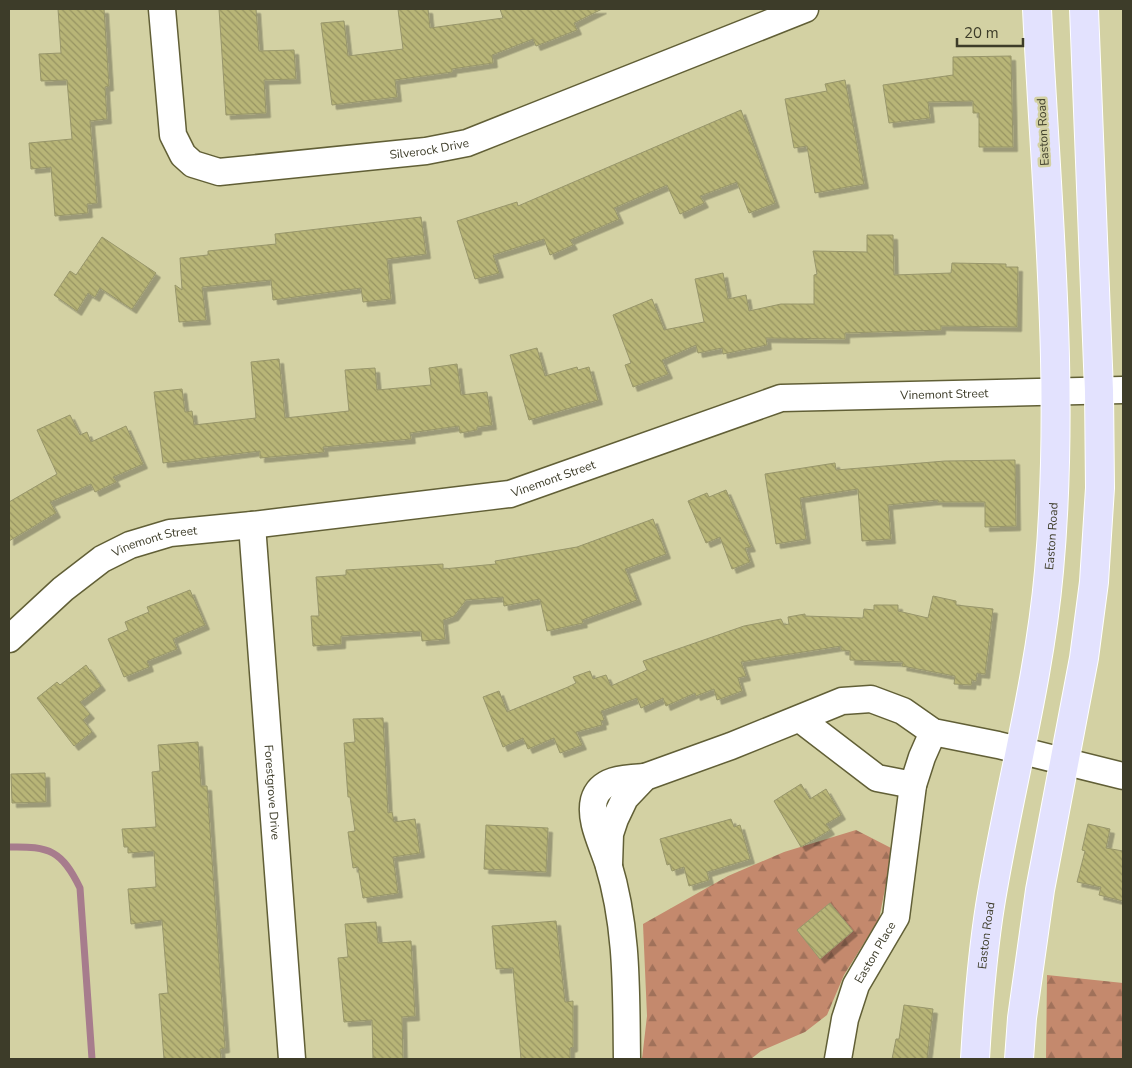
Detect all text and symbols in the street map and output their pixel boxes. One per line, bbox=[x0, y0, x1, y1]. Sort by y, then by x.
scale bar bbox=[957, 15, 1023, 47]
text: 20 m bbox=[964, 23, 999, 43]
street label: Easton Road bbox=[1033, 98, 1053, 166]
street label: Silverock Drive bbox=[389, 135, 470, 163]
street label: Vinemont Street bbox=[899, 385, 989, 403]
street label: Vinemont Street bbox=[508, 456, 598, 501]
street label: Easton Road bbox=[1041, 502, 1062, 571]
street label: Vinemont Street bbox=[108, 522, 199, 561]
street label: Forestgrove Drive bbox=[260, 744, 284, 840]
street label: Easton Road bbox=[974, 901, 999, 970]
street label: Easton Place bbox=[851, 919, 900, 986]

